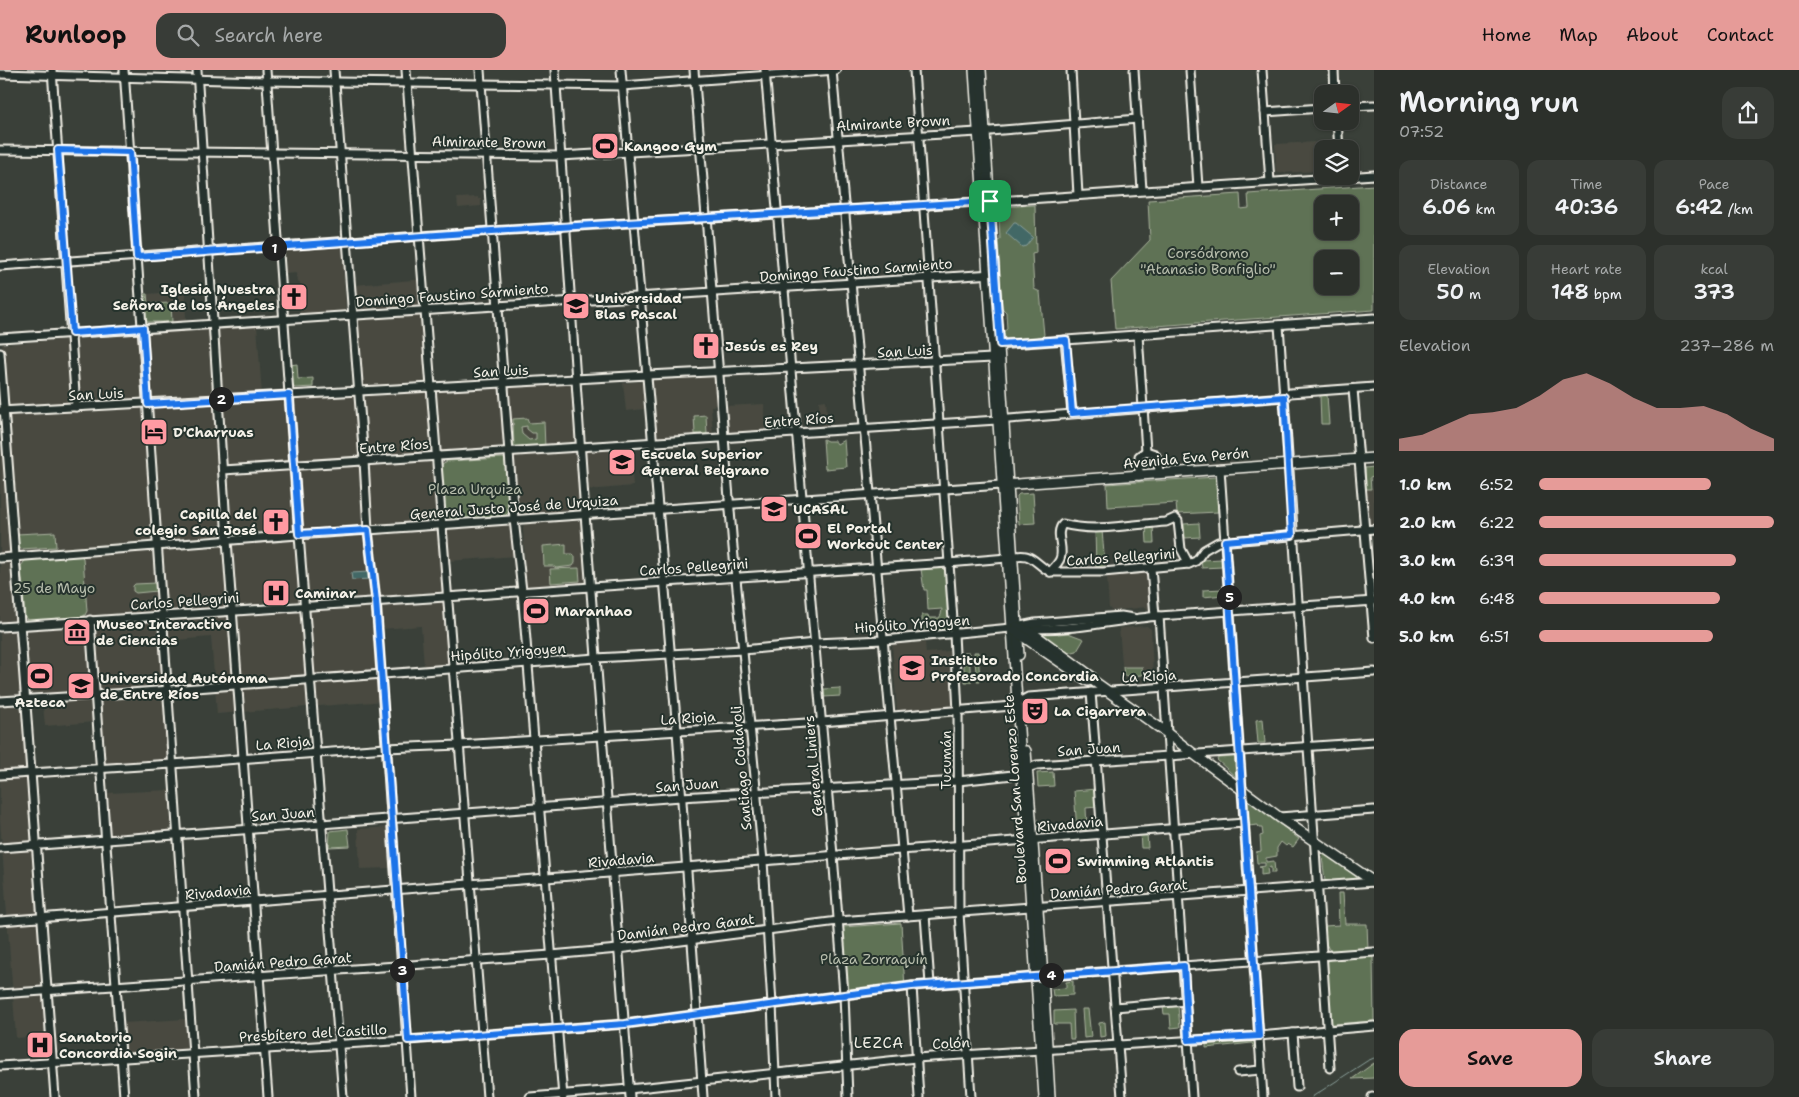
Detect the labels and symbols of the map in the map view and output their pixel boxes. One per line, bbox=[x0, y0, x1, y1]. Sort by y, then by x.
north arrow bbox=[1314, 85, 1359, 130]
street label: Almirante Brown bbox=[835, 111, 951, 135]
sports icon: Kangoo Gym bbox=[590, 131, 620, 161]
street label: Almirante Brown bbox=[432, 132, 547, 152]
place label: Kangoo Gym bbox=[624, 137, 717, 155]
pin bbox=[969, 180, 1011, 222]
pin: 1 bbox=[262, 236, 286, 260]
park label: Corsódromo "Atanasio Bonfiglio" bbox=[1140, 244, 1276, 278]
street label: Domingo Faustino Sarmiento bbox=[759, 254, 953, 286]
street label: Domingo Faustino Sarmiento bbox=[355, 279, 549, 311]
place label: Iglesia Nuestra Señora de los Ángeles bbox=[113, 280, 275, 314]
church icon: Iglesia Nuestra Señora de los Ángeles bbox=[279, 282, 309, 312]
place label: Universidad Blas Pascal bbox=[595, 289, 682, 323]
school or university icon: Universidad Blas Pascal bbox=[561, 291, 591, 321]
church icon: Jesús es Rey bbox=[691, 331, 721, 361]
place label: Jesús es Rey bbox=[725, 337, 818, 355]
street label: San Luis bbox=[877, 341, 933, 361]
street label: San Luis bbox=[473, 361, 529, 381]
street label: San Luis bbox=[68, 384, 124, 404]
pin: 2 bbox=[208, 386, 234, 412]
street label: Entre Ríos bbox=[763, 409, 835, 431]
hotel icon: D'Charruas bbox=[139, 417, 169, 447]
place label: D'Charruas bbox=[173, 423, 254, 441]
street label: Entre Ríos bbox=[358, 435, 430, 457]
street label: Avenida Eva Perón bbox=[1122, 443, 1250, 472]
place label: Escuela Superior General Belgrano bbox=[641, 445, 769, 479]
school or university icon: Escuela Superior General Belgrano bbox=[607, 447, 637, 477]
park label: Plaza Urquiza bbox=[428, 480, 522, 498]
street label: General Justo José de Urquiza bbox=[409, 491, 619, 523]
school or university icon: UCASAL bbox=[759, 494, 789, 524]
place label: UCASAL bbox=[793, 500, 848, 518]
place label: Capilla del colegio San José bbox=[135, 505, 257, 539]
church icon: Capilla del colegio San José bbox=[261, 507, 291, 537]
place label: El Portal Workout Center bbox=[827, 519, 944, 553]
sports icon: El Portal Workout Center bbox=[793, 521, 823, 551]
street label: Carlos Pellegrini bbox=[1066, 544, 1176, 570]
street label: Carlos Pellegrini bbox=[639, 554, 749, 580]
hospital icon: Caminar bbox=[261, 578, 291, 608]
park label: 25 de Mayo bbox=[13, 579, 95, 597]
place label: Caminar bbox=[295, 584, 357, 602]
pin: 5 bbox=[1216, 584, 1242, 610]
street label: Carlos Pellegrini bbox=[130, 588, 240, 614]
sports icon: Maranhao bbox=[521, 596, 551, 626]
place label: Maranhao bbox=[555, 602, 632, 620]
street label: Hipólito Yrigoyen bbox=[854, 611, 971, 637]
place label: Museo Interactivo de Ciencias bbox=[96, 615, 232, 649]
museum icon: Museo Interactivo de Ciencias bbox=[62, 617, 92, 647]
street label: Hipólito Yrigoyen bbox=[450, 639, 567, 665]
place label: Instituto Profesorado Concordia bbox=[931, 651, 1099, 685]
school or university icon: Instituto Profesorado Concordia bbox=[897, 653, 927, 683]
sports icon: Azteca bbox=[25, 661, 55, 691]
street label: La Rioja bbox=[1121, 666, 1177, 686]
place label: Universidad Autónoma de Entre Ríos bbox=[100, 669, 268, 703]
school or university icon: Universidad Autónoma de Entre Ríos bbox=[66, 671, 96, 701]
place label: Azteca bbox=[15, 693, 66, 711]
street label: Boulevard San Lorenzo Este bbox=[999, 694, 1031, 884]
theatre icon: La Cigarrera bbox=[1020, 696, 1050, 726]
place label: La Cigarrera bbox=[1054, 702, 1147, 720]
street label: Santiago Coldaroli bbox=[727, 705, 755, 831]
street label: La Rioja bbox=[660, 707, 716, 729]
street label: General Liniers bbox=[800, 714, 826, 817]
street label: Tucumán bbox=[937, 730, 955, 790]
street label: La Rioja bbox=[255, 732, 312, 754]
street label: San Juan bbox=[1057, 738, 1122, 760]
street label: San Juan bbox=[655, 774, 720, 796]
street label: San Juan bbox=[251, 803, 316, 825]
street label: Rivadavia bbox=[1036, 812, 1104, 836]
sports icon: Swimming Atlantis bbox=[1043, 846, 1073, 876]
street label: Rivadavia bbox=[587, 848, 655, 872]
place label: Swimming Atlantis bbox=[1077, 852, 1214, 870]
street label: Damián Pedro Garat bbox=[1050, 875, 1188, 903]
street label: Rivadavia bbox=[184, 880, 252, 904]
street label: Damián Pedro Garat bbox=[616, 910, 756, 944]
street label: Damián Pedro Garat bbox=[214, 948, 352, 976]
park label: Plaza Zorraquín bbox=[820, 950, 928, 968]
pin: 3 bbox=[390, 958, 414, 982]
pin: 4 bbox=[1038, 962, 1064, 988]
street label: Presbítero del Castillo bbox=[238, 1020, 388, 1046]
place label: Sanatorio Concordia Sogin bbox=[59, 1028, 177, 1062]
hospital icon: Sanatorio Concordia Sogin bbox=[25, 1030, 55, 1060]
district label: LEZCA bbox=[854, 1033, 904, 1053]
street label: Colón bbox=[932, 1033, 971, 1053]

